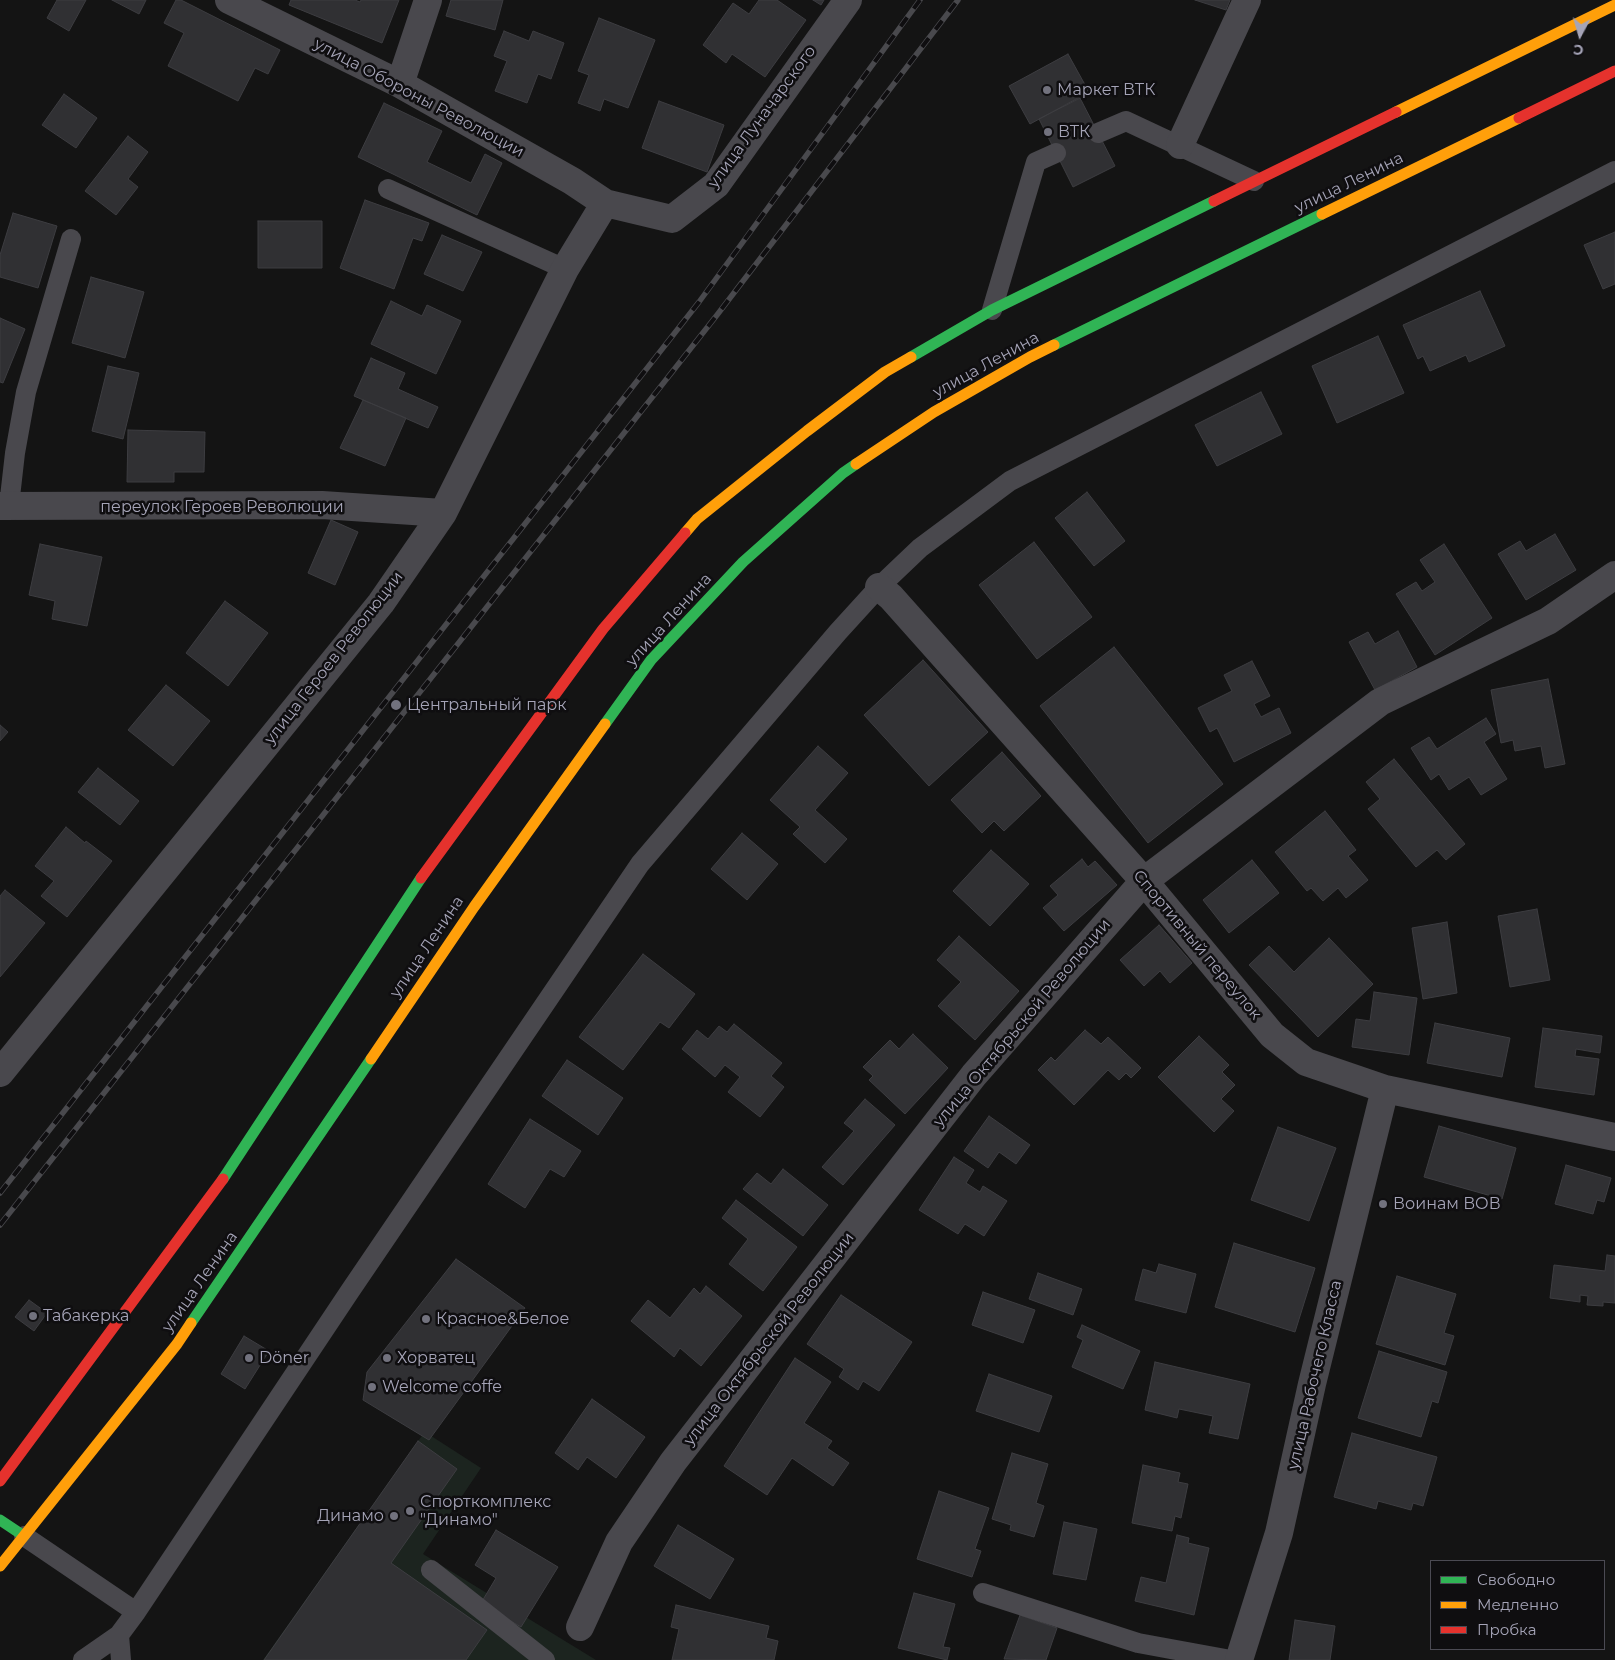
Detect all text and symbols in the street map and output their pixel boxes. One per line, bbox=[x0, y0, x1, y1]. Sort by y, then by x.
north arrow bbox=[1555, 10, 1605, 60]
street label: улица Обороны Революции bbox=[311, 34, 527, 162]
text: С bbox=[1572, 40, 1584, 59]
street label: улица Луначарского bbox=[704, 42, 820, 192]
place label: Маркет ВТК bbox=[1057, 80, 1155, 100]
marker: Маркет ВТК bbox=[1041, 84, 1053, 96]
place label: ВТК bbox=[1058, 122, 1090, 142]
marker: ВТК bbox=[1042, 126, 1054, 138]
street label: улица Ленина bbox=[1292, 148, 1406, 218]
street label: улица Ленина bbox=[930, 328, 1042, 402]
street label: переулок Героев Революции bbox=[100, 497, 344, 517]
street label: улица Героев Революции bbox=[261, 568, 407, 748]
street label: улица Ленина bbox=[622, 570, 716, 670]
place label: Центральный парк bbox=[407, 695, 567, 715]
marker: Центральный парк bbox=[389, 698, 403, 712]
street label: Спортивный переулок bbox=[1129, 866, 1265, 1024]
street label: улица Ленина bbox=[386, 893, 468, 1001]
street label: улица Октябрьской Революции bbox=[929, 915, 1115, 1131]
place label: Воинам ВОВ bbox=[1393, 1194, 1501, 1214]
marker: Воинам ВОВ bbox=[1377, 1198, 1389, 1210]
street label: улица Ленина bbox=[158, 1228, 242, 1336]
street label: улица Октябрьской Революции bbox=[680, 1228, 858, 1450]
street label: улица Рабочего Класса bbox=[1284, 1278, 1346, 1472]
place label: Табакерка bbox=[43, 1306, 129, 1326]
place label: Красное&Белое bbox=[436, 1309, 569, 1329]
marker: Табакерка bbox=[27, 1310, 39, 1322]
marker: Красное&Белое bbox=[420, 1313, 432, 1325]
place label: Döner bbox=[259, 1348, 309, 1368]
place label: Хорватец bbox=[397, 1348, 475, 1368]
marker: Döner bbox=[243, 1352, 255, 1364]
marker: Хорватец bbox=[381, 1352, 393, 1364]
place label: Welcome coffe bbox=[382, 1377, 502, 1397]
marker: Welcome coffe bbox=[366, 1381, 378, 1393]
place label: Спорткомплекс "Динамо" bbox=[420, 1492, 551, 1530]
marker: Спорткомплекс "Динамо" bbox=[404, 1505, 416, 1517]
place label: Динамо bbox=[317, 1506, 384, 1526]
marker: Динамо bbox=[388, 1510, 400, 1522]
legend bbox=[1430, 1560, 1605, 1650]
text: Свободно bbox=[1477, 1570, 1555, 1589]
text: Медленно bbox=[1477, 1595, 1559, 1614]
text: Пробка bbox=[1477, 1620, 1536, 1639]

